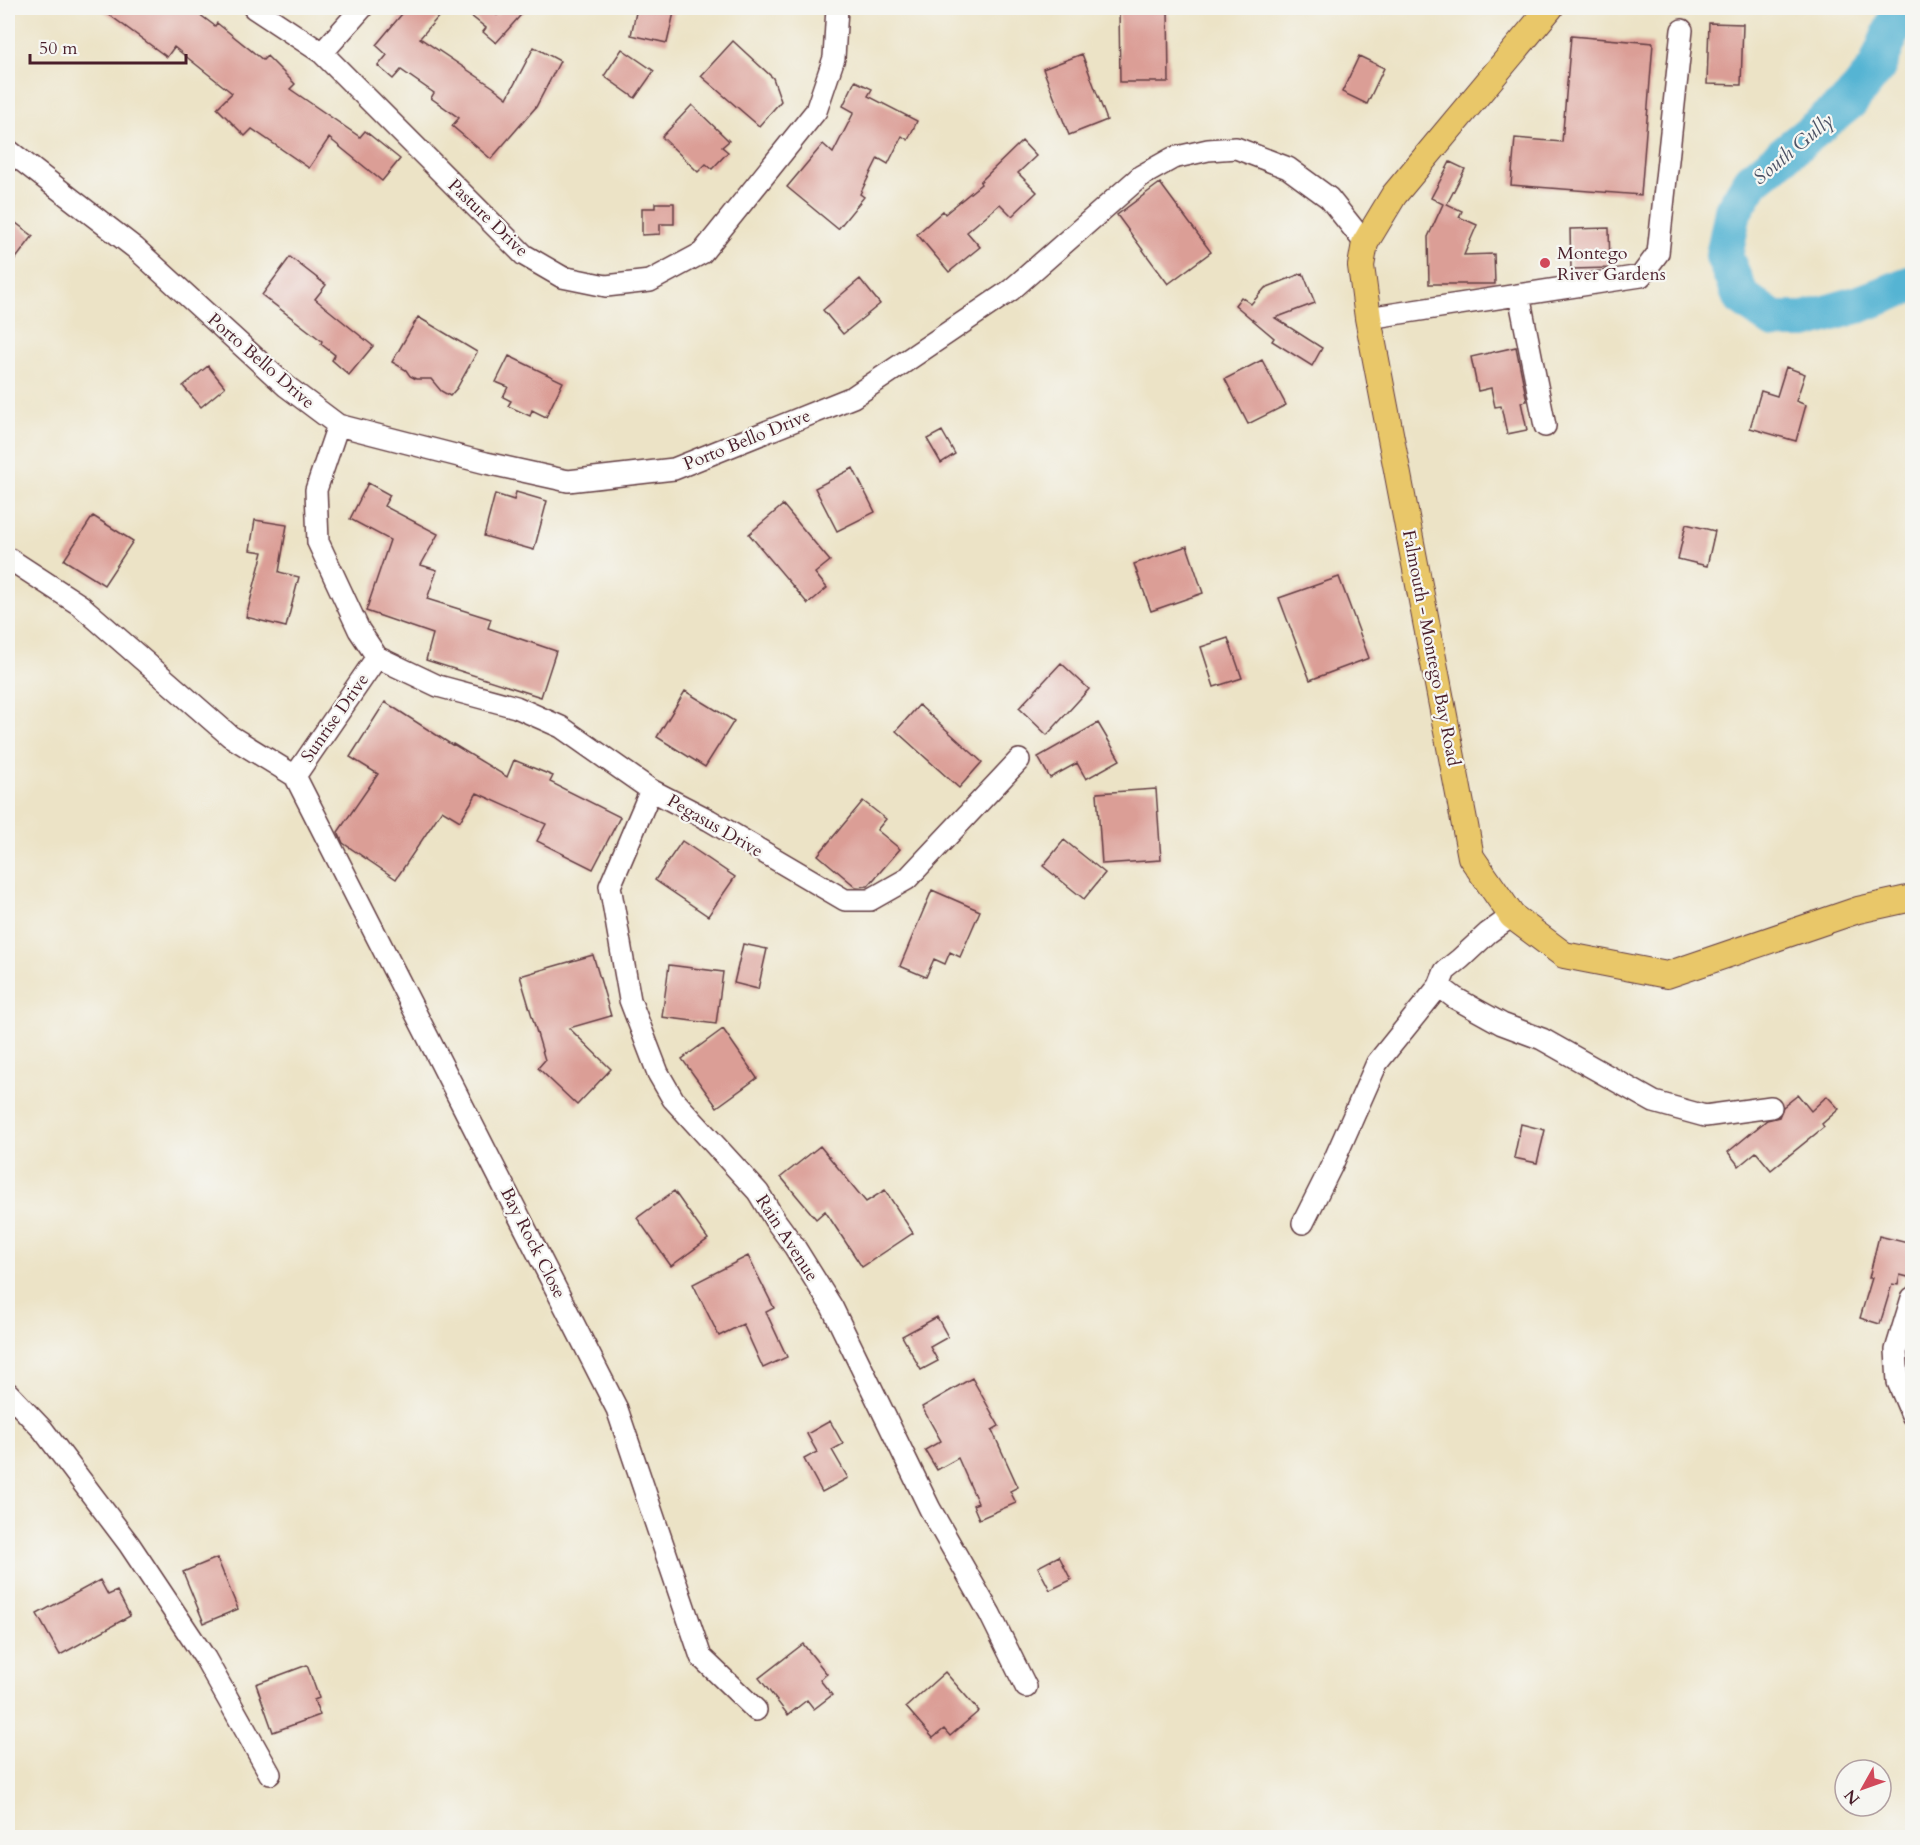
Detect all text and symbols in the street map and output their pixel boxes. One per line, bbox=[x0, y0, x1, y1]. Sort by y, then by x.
scale bar bbox=[30, 27, 186, 65]
text: 50 m bbox=[39, 36, 78, 61]
water label: South Gully bbox=[1747, 107, 1839, 191]
street label: Pasture Drive bbox=[442, 173, 534, 263]
place label: Montego River Gardens bbox=[1557, 241, 1666, 287]
marker: Montego River Gardens bbox=[1538, 256, 1552, 270]
street label: Porto Bello Drive bbox=[202, 307, 320, 415]
street label: Porto Bello Drive bbox=[680, 403, 814, 477]
street label: Falmouth - Montego Bay Road bbox=[1396, 528, 1466, 769]
street label: Sunrise Drive bbox=[295, 669, 375, 767]
street label: Pegasus Drive bbox=[662, 788, 768, 864]
street label: Bay Rock Close bbox=[494, 1183, 572, 1303]
street label: Rain Avenue bbox=[750, 1190, 824, 1286]
north arrow bbox=[1833, 1758, 1893, 1818]
text: N bbox=[1839, 1785, 1865, 1809]

